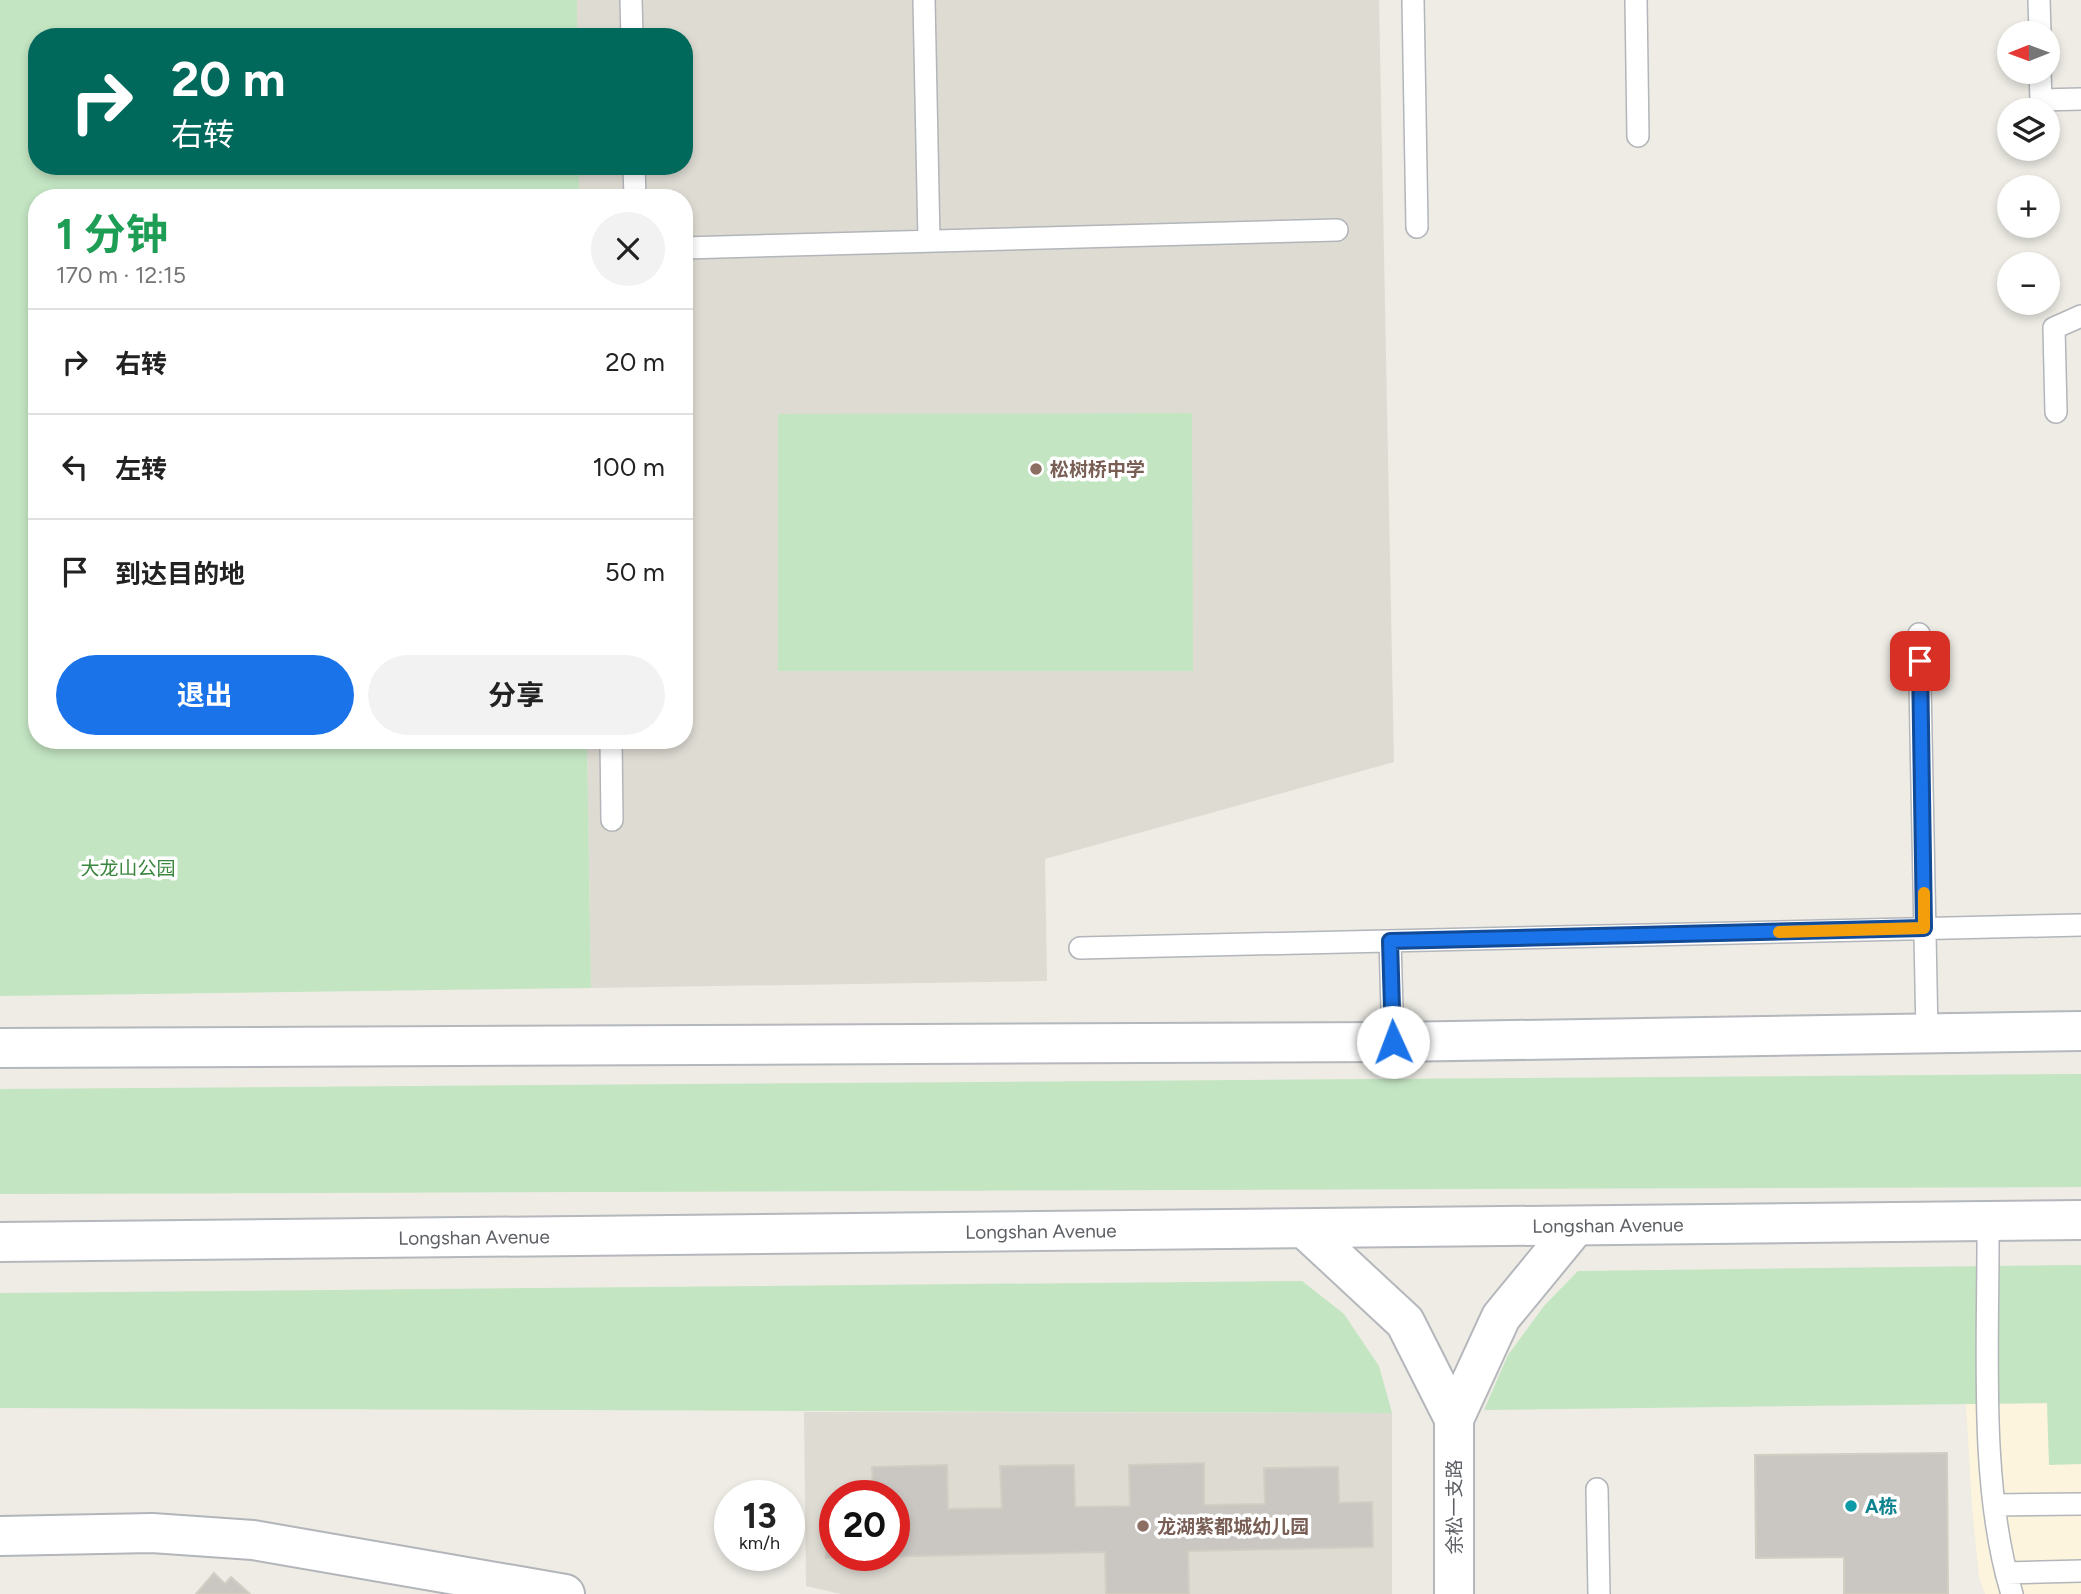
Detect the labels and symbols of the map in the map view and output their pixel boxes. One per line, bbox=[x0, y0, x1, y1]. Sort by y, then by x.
north arrow bbox=[1997, 21, 2060, 84]
place label: 松树桥中学 bbox=[1050, 458, 1145, 481]
marker: 松树桥中学 bbox=[1028, 461, 1044, 477]
pin bbox=[1890, 631, 1950, 691]
park label: 大龙山公园 bbox=[80, 857, 176, 880]
position arrow bbox=[1356, 1005, 1430, 1079]
street label: Longshan Avenue bbox=[1532, 1213, 1684, 1237]
street label: Longshan Avenue bbox=[965, 1219, 1117, 1243]
street label: Longshan Avenue bbox=[398, 1225, 550, 1249]
street label: 余松一支路 bbox=[1443, 1459, 1466, 1555]
speed limit sign: 20 bbox=[819, 1480, 910, 1571]
place label: A栋 bbox=[1865, 1495, 1898, 1518]
marker: A栋 bbox=[1843, 1498, 1859, 1514]
place label: 龙湖紫都城幼儿园 bbox=[1157, 1515, 1309, 1538]
marker: 龙湖紫都城幼儿园 bbox=[1135, 1518, 1151, 1534]

